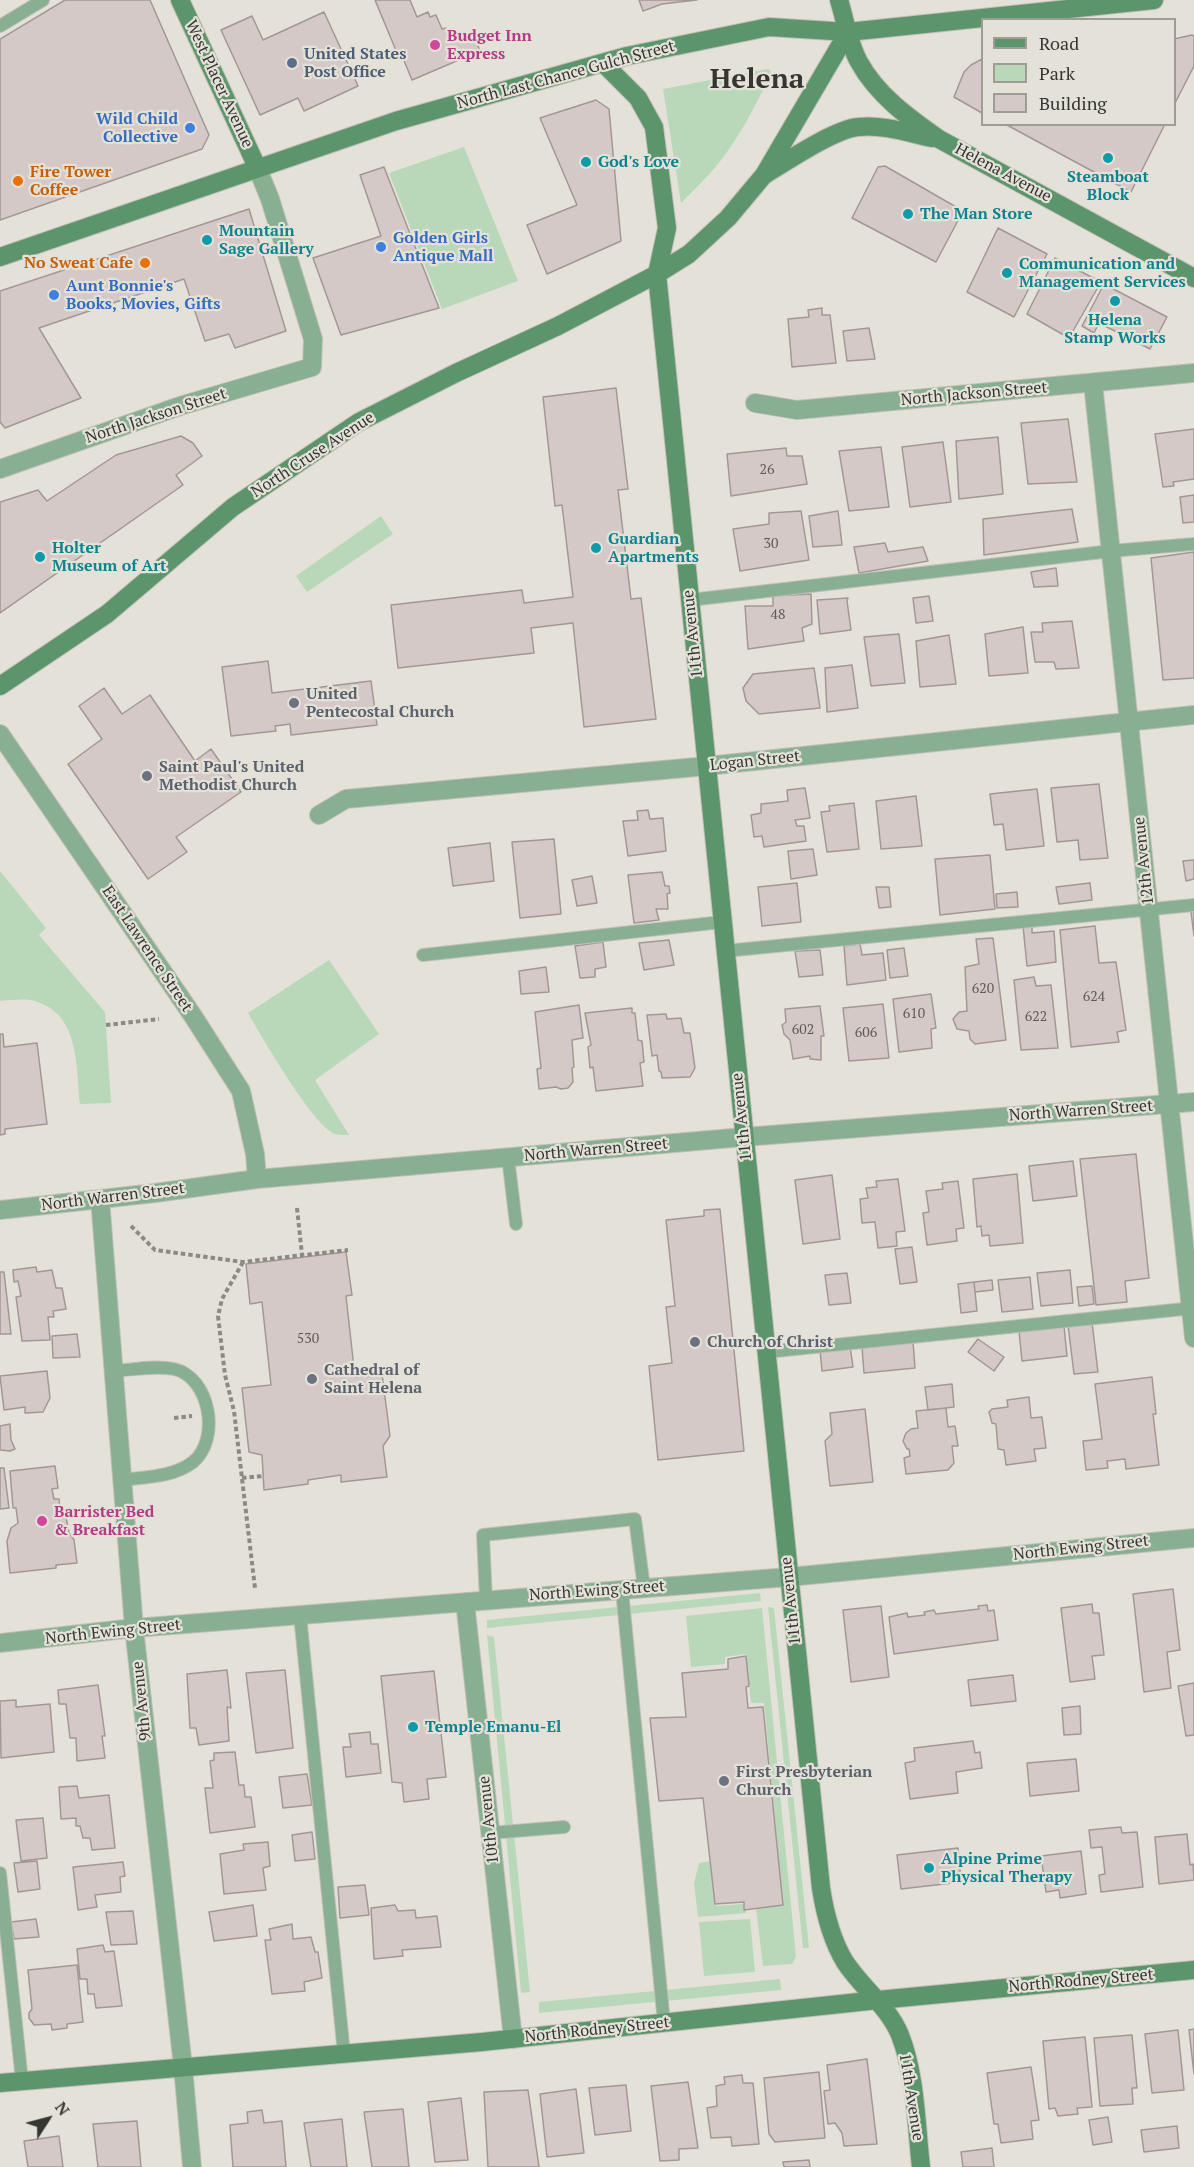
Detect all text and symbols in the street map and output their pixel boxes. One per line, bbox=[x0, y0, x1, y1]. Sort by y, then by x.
street label: West Placer Avenue bbox=[181, 17, 257, 151]
legend bbox=[981, 18, 1176, 126]
place label: Budget Inn Express bbox=[447, 26, 532, 64]
text: Road bbox=[1039, 31, 1079, 55]
street label: North Last Chance Gulch Street bbox=[455, 37, 677, 113]
marker: Budget Inn Express bbox=[428, 38, 442, 52]
place label: United States Post Office bbox=[304, 44, 406, 82]
marker: United States Post Office bbox=[285, 56, 299, 70]
text: Park bbox=[1039, 61, 1075, 85]
district label: Helena bbox=[710, 63, 804, 97]
text: Building bbox=[1039, 91, 1107, 115]
place label: Wild Child Collective bbox=[96, 109, 178, 147]
marker: Wild Child Collective bbox=[183, 121, 197, 135]
street label: Helena Avenue bbox=[952, 140, 1054, 206]
marker: Steamboat Block bbox=[1101, 151, 1115, 165]
place label: God's Love bbox=[598, 152, 679, 172]
marker: God's Love bbox=[579, 155, 593, 169]
place label: Fire Tower Coffee bbox=[30, 162, 111, 200]
place label: Steamboat Block bbox=[1067, 167, 1149, 205]
marker: Fire Tower Coffee bbox=[11, 174, 25, 188]
place label: The Man Store bbox=[920, 204, 1033, 224]
marker: The Man Store bbox=[901, 207, 915, 221]
place label: Mountain Sage Gallery bbox=[219, 221, 314, 259]
place label: Golden Girls Antique Mall bbox=[393, 228, 493, 266]
marker: Mountain Sage Gallery bbox=[200, 233, 214, 247]
marker: Golden Girls Antique Mall bbox=[374, 240, 388, 254]
place label: No Sweat Cafe bbox=[24, 253, 133, 273]
place label: Communication and Management Services bbox=[1019, 254, 1186, 292]
marker: No Sweat Cafe bbox=[138, 256, 152, 270]
marker: Communication and Management Services bbox=[1000, 266, 1014, 280]
place label: Aunt Bonnie's Books, Movies, Gifts bbox=[66, 276, 220, 314]
marker: Aunt Bonnie's Books, Movies, Gifts bbox=[47, 288, 61, 302]
marker: Helena Stamp Works bbox=[1108, 294, 1122, 308]
place label: Helena Stamp Works bbox=[1064, 310, 1166, 348]
street label: North Jackson Street bbox=[900, 378, 1048, 410]
street label: North Jackson Street bbox=[83, 384, 229, 448]
street label: North Cruse Avenue bbox=[248, 408, 378, 502]
house number: 26 bbox=[760, 462, 774, 478]
place label: Guardian Apartments bbox=[608, 529, 699, 567]
house number: 30 bbox=[764, 536, 778, 552]
place label: Holter Museum of Art bbox=[52, 538, 166, 576]
marker: Guardian Apartments bbox=[589, 541, 603, 555]
marker: Holter Museum of Art bbox=[33, 550, 47, 564]
street label: 11th Avenue bbox=[679, 589, 707, 679]
house number: 48 bbox=[771, 607, 785, 623]
place label: United Pentecostal Church bbox=[306, 684, 454, 722]
marker: United Pentecostal Church bbox=[287, 696, 301, 710]
street label: Logan Street bbox=[709, 747, 801, 775]
place label: Saint Paul's United Methodist Church bbox=[159, 757, 304, 795]
marker: Saint Paul's United Methodist Church bbox=[140, 769, 154, 783]
street label: 12th Avenue bbox=[1130, 816, 1158, 906]
street label: East Lawrence Street bbox=[98, 882, 196, 1016]
house number: 620 bbox=[972, 981, 994, 997]
house number: 624 bbox=[1083, 989, 1105, 1005]
house number: 610 bbox=[903, 1006, 925, 1022]
house number: 622 bbox=[1025, 1009, 1047, 1025]
house number: 602 bbox=[792, 1022, 814, 1038]
house number: 606 bbox=[855, 1025, 877, 1041]
street label: 11th Avenue bbox=[728, 1072, 756, 1162]
street label: North Warren Street bbox=[1008, 1096, 1154, 1126]
street label: North Warren Street bbox=[523, 1134, 669, 1166]
street label: North Warren Street bbox=[40, 1179, 186, 1215]
house number: 530 bbox=[297, 1331, 319, 1347]
place label: Church of Christ bbox=[707, 1332, 833, 1352]
marker: Church of Christ bbox=[688, 1335, 702, 1349]
place label: Cathedral of Saint Helena bbox=[324, 1360, 422, 1398]
marker: Cathedral of Saint Helena bbox=[305, 1372, 319, 1386]
place label: Barrister Bed & Breakfast bbox=[54, 1502, 154, 1540]
marker: Barrister Bed & Breakfast bbox=[35, 1514, 49, 1528]
street label: North Ewing Street bbox=[1012, 1531, 1150, 1565]
street label: 11th Avenue bbox=[777, 1556, 805, 1646]
street label: North Ewing Street bbox=[528, 1577, 666, 1605]
street label: North Ewing Street bbox=[44, 1615, 182, 1649]
street label: 9th Avenue bbox=[128, 1660, 156, 1742]
place label: Temple Emanu-El bbox=[425, 1717, 561, 1737]
marker: Temple Emanu-El bbox=[406, 1720, 420, 1734]
place label: First Presbyterian Church bbox=[736, 1762, 872, 1800]
marker: First Presbyterian Church bbox=[717, 1774, 731, 1788]
street label: 10th Avenue bbox=[475, 1775, 503, 1865]
place label: Alpine Prime Physical Therapy bbox=[941, 1849, 1072, 1887]
marker: Alpine Prime Physical Therapy bbox=[922, 1861, 936, 1875]
street label: North Rodney Street bbox=[1008, 1965, 1154, 1997]
street label: North Rodney Street bbox=[524, 2013, 670, 2047]
street label: 11th Avenue bbox=[895, 2052, 927, 2142]
north arrow bbox=[18, 2089, 78, 2149]
text: N bbox=[50, 2097, 75, 2120]

